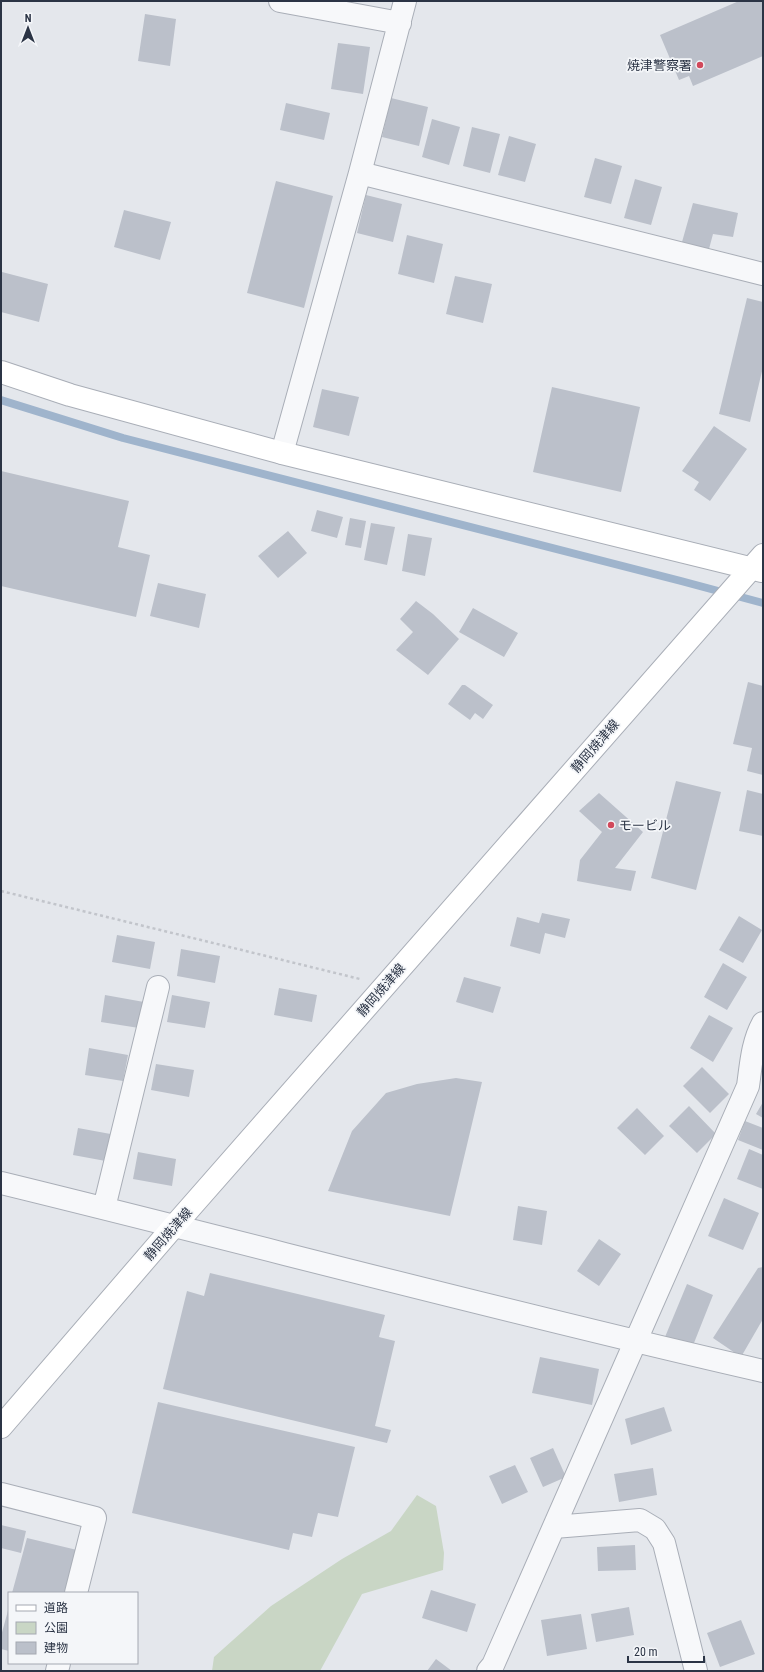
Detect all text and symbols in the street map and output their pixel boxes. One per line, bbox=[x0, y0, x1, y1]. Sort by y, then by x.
north arrow bbox=[8, 8, 48, 48]
text: N bbox=[25, 12, 32, 25]
place label: 焼津警察署 bbox=[627, 58, 692, 73]
marker: 焼津警察署 bbox=[695, 60, 705, 70]
street label: 静岡焼津線 bbox=[568, 717, 622, 775]
place label: モービル bbox=[619, 818, 671, 833]
marker: モービル bbox=[606, 820, 616, 830]
street label: 静岡焼津線 bbox=[354, 961, 408, 1019]
street label: 静岡焼津線 bbox=[141, 1205, 195, 1263]
legend bbox=[8, 1592, 138, 1664]
text: 道路 bbox=[44, 1601, 68, 1615]
text: 公園 bbox=[44, 1621, 68, 1635]
scale bar bbox=[628, 1638, 704, 1664]
text: 建物 bbox=[44, 1641, 68, 1655]
text: 20 m bbox=[634, 1645, 658, 1659]

